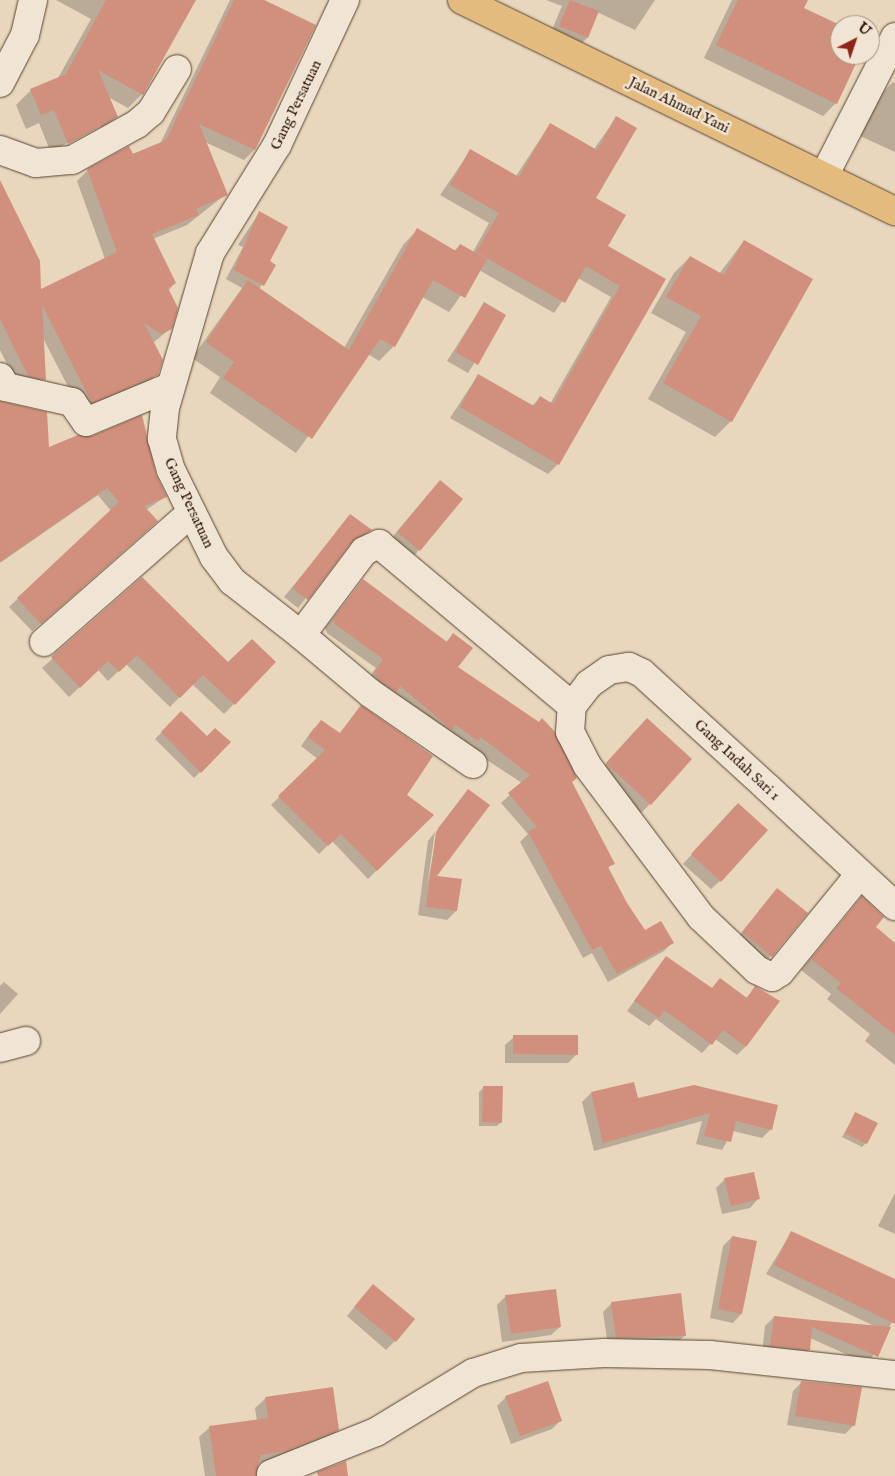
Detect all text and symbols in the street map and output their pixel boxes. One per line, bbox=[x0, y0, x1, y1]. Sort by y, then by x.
north arrow bbox=[830, 15, 880, 65]
text: U bbox=[854, 19, 875, 40]
street label: Gang Persatuan bbox=[266, 57, 326, 153]
street label: Jalan Ahmad Yani bbox=[626, 73, 732, 137]
street label: Gang Persatuan bbox=[160, 455, 218, 551]
street label: Gang Indah Sari 1 bbox=[690, 716, 784, 804]

